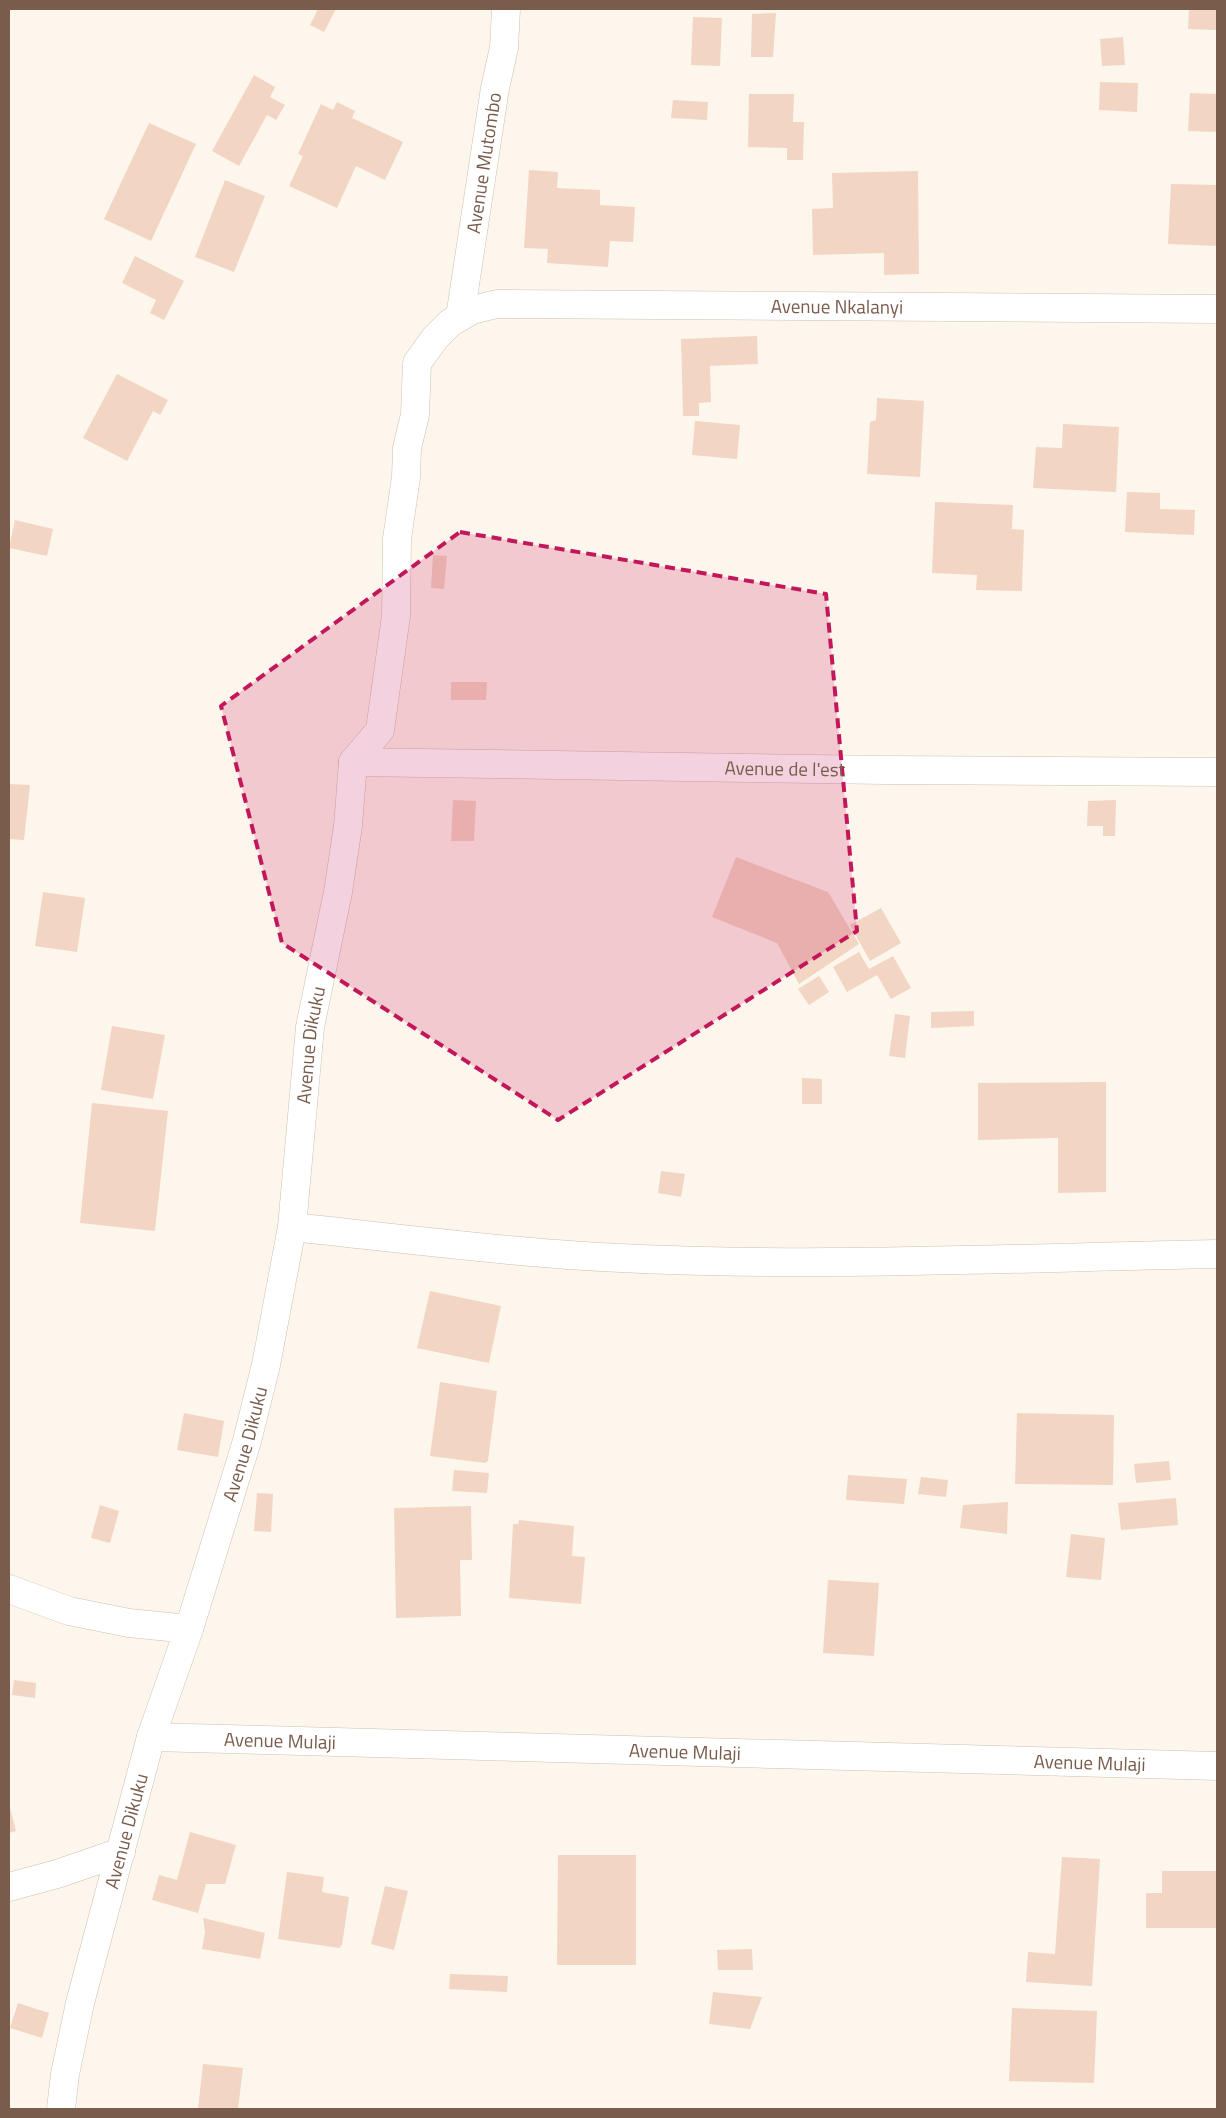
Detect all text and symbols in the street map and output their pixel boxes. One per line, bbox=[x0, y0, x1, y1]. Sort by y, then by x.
street label: Avenue Mutombo bbox=[458, 90, 508, 235]
street label: Avenue Nkalanyi bbox=[771, 291, 903, 321]
street label: Avenue de l'est bbox=[724, 753, 846, 783]
street label: Avenue Dikuku bbox=[288, 983, 332, 1105]
street label: Avenue Dikuku bbox=[214, 1383, 274, 1505]
street label: Avenue Mulaji bbox=[224, 1724, 336, 1756]
street label: Avenue Mulaji bbox=[628, 1735, 741, 1767]
street label: Avenue Mulaji bbox=[1033, 1746, 1146, 1778]
street label: Avenue Dikuku bbox=[96, 1770, 155, 1892]

